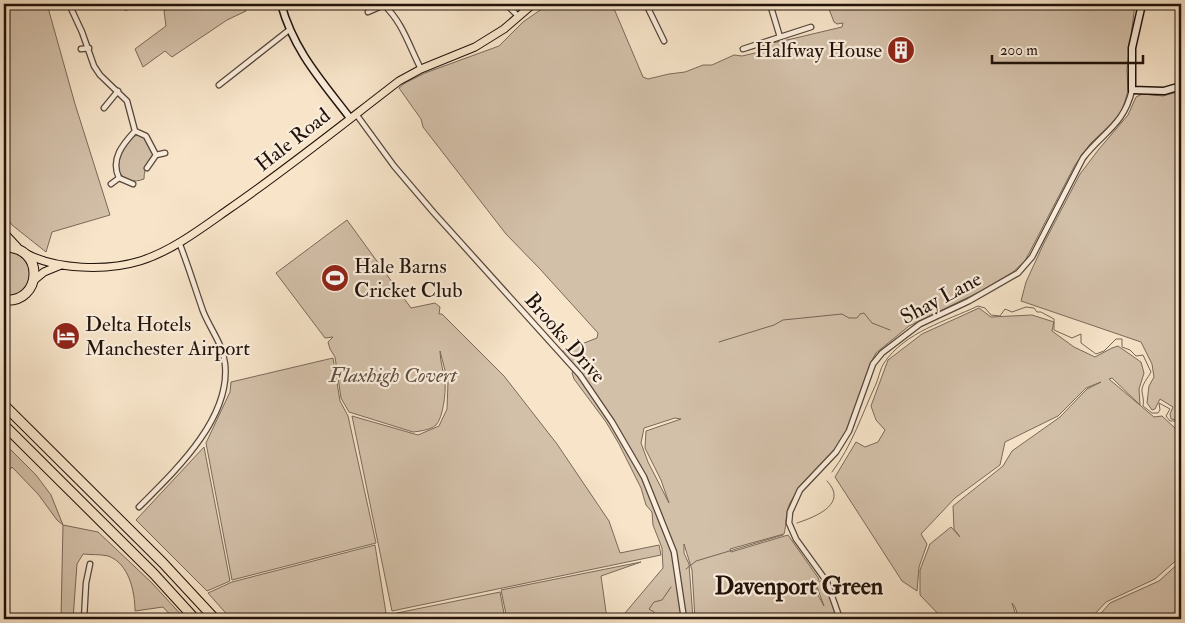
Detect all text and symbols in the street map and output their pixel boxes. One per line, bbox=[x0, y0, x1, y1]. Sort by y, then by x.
scale bar bbox=[992, 32, 1144, 64]
building icon: Halfway House bbox=[886, 35, 916, 65]
place label: Halfway House bbox=[755, 37, 882, 64]
text: 200 m bbox=[1000, 41, 1038, 60]
street label: Hale Road bbox=[250, 102, 337, 178]
place label: Hale Barns Cricket Club bbox=[354, 253, 462, 304]
sports icon: Hale Barns Cricket Club bbox=[320, 263, 350, 293]
street label: Shay Lane bbox=[896, 265, 986, 331]
street label: Brooks Drive bbox=[518, 287, 612, 389]
place label: Delta Hotels Manchester Airport bbox=[85, 311, 250, 362]
hotel icon: Delta Hotels Manchester Airport bbox=[51, 321, 81, 351]
park label: Flaxhigh Covert bbox=[328, 362, 458, 389]
district label: Davenport Green bbox=[715, 571, 884, 602]

